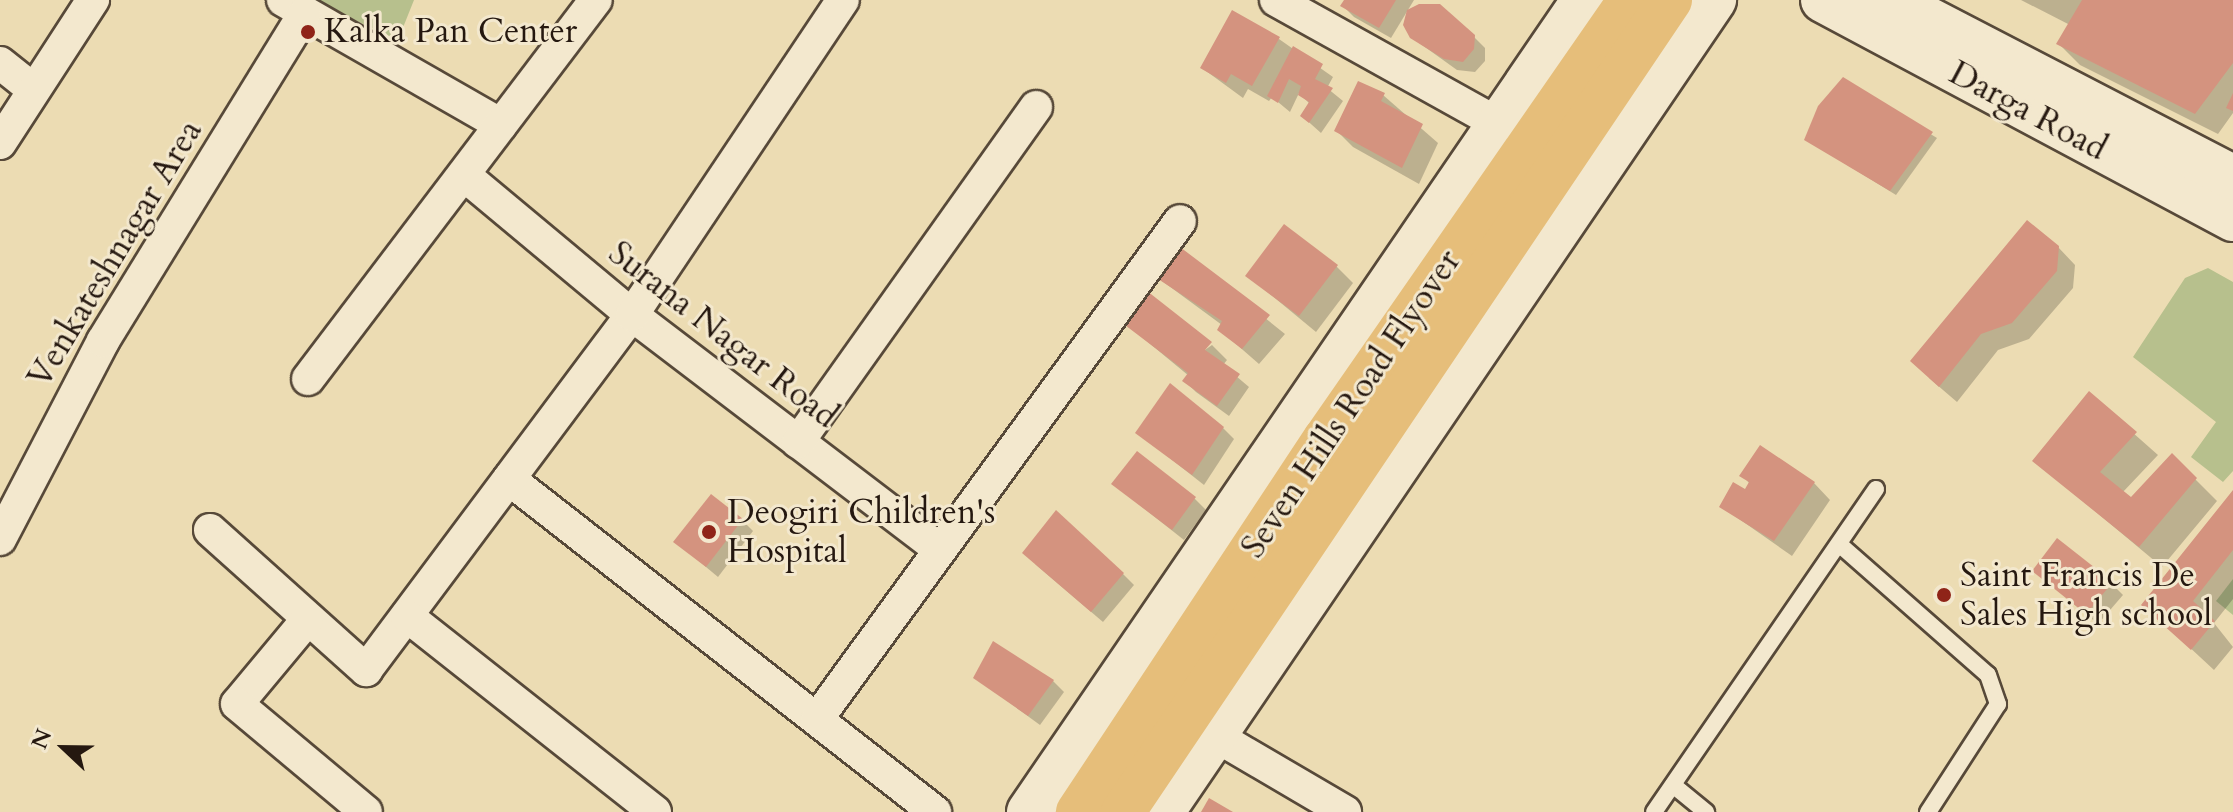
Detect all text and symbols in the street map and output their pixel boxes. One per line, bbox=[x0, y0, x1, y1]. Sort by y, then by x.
place label: Kalka Pan Center bbox=[324, 12, 577, 52]
marker: Kalka Pan Center bbox=[299, 23, 317, 41]
street label: Darga Road bbox=[1942, 53, 2114, 169]
street label: Venkateshnagar Area bbox=[19, 113, 211, 395]
street label: Surana Nagar Road bbox=[600, 233, 846, 437]
street label: Seven Hills Road Flyover bbox=[1233, 242, 1469, 566]
place label: Deogiri Children's Hospital bbox=[727, 492, 995, 572]
marker: Deogiri Children's Hospital bbox=[698, 521, 720, 543]
place label: Saint Francis De Sales High school bbox=[1960, 555, 2212, 634]
marker: Saint Francis De Sales High school bbox=[1935, 586, 1953, 604]
north arrow bbox=[24, 708, 104, 788]
text: N bbox=[24, 725, 59, 753]

